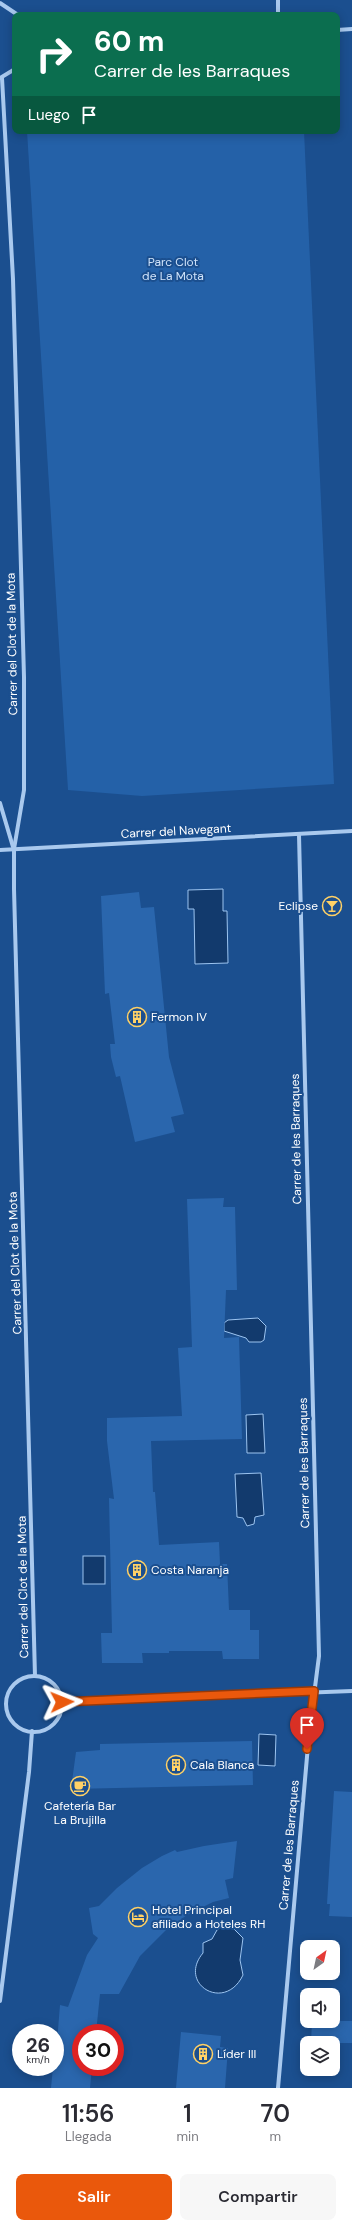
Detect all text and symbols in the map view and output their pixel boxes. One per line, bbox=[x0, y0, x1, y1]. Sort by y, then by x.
text: 60 m bbox=[94, 23, 164, 60]
icon: right bbox=[28, 28, 80, 80]
text: Carrer de les Barraques bbox=[94, 59, 290, 83]
icon: arrive bbox=[78, 104, 100, 126]
text: Luego bbox=[28, 105, 70, 125]
park label: Parc Clot de La Mota bbox=[142, 254, 204, 284]
street label: Carrer del Clot de la Mota bbox=[3, 573, 21, 715]
street label: Carrer del Navegant bbox=[120, 820, 232, 842]
bar icon: Eclipse bbox=[321, 895, 343, 917]
place label: Eclipse bbox=[278, 898, 318, 914]
building icon: Fermon IV bbox=[126, 1006, 148, 1028]
place label: Fermon IV bbox=[151, 1009, 207, 1025]
street label: Carrer de les Barraques bbox=[287, 1073, 305, 1205]
street label: Carrer del Clot de la Mota bbox=[5, 1191, 25, 1335]
street label: Carrer de les Barraques bbox=[295, 1397, 313, 1529]
street label: Carrer del Clot de la Mota bbox=[14, 1516, 32, 1658]
building icon: Costa Naranja bbox=[126, 1559, 148, 1581]
place label: Costa Naranja bbox=[151, 1562, 229, 1578]
position arrow bbox=[41, 1681, 83, 1723]
pin bbox=[290, 1708, 324, 1749]
icon: arrive bbox=[296, 1714, 318, 1736]
building icon: Cala Blanca bbox=[165, 1754, 187, 1776]
place label: Cala Blanca bbox=[190, 1757, 254, 1773]
cafe icon: Cafetería Bar La Brujilla bbox=[69, 1775, 91, 1797]
street label: Carrer de les Barraques bbox=[275, 1779, 303, 1911]
place label: Cafetería Bar La Brujilla bbox=[44, 1798, 117, 1828]
place label: Hotel Principal afiliado a Hoteles RH bbox=[152, 1902, 265, 1932]
hotel icon: Hotel Principal afiliado a Hoteles RH bbox=[127, 1906, 149, 1928]
north arrow bbox=[300, 1940, 340, 1980]
map controls bbox=[300, 1940, 340, 2076]
button: sound bbox=[300, 1988, 340, 2028]
speed limit sign: 30 bbox=[72, 2024, 124, 2076]
text: 26 bbox=[26, 2032, 50, 2058]
button: layers bbox=[300, 2036, 340, 2076]
building icon: Líder III bbox=[192, 2043, 214, 2065]
place label: Líder III bbox=[217, 2046, 256, 2062]
text: km/h bbox=[26, 2053, 50, 2066]
text: 11:56 bbox=[62, 2098, 114, 2129]
text: 1 bbox=[183, 2098, 192, 2129]
text: 70 bbox=[261, 2098, 290, 2129]
text: Llegada bbox=[65, 2128, 112, 2145]
text: min bbox=[176, 2128, 199, 2145]
text: m bbox=[270, 2128, 281, 2145]
button: Salir bbox=[16, 2174, 172, 2220]
button: Compartir bbox=[180, 2174, 336, 2220]

